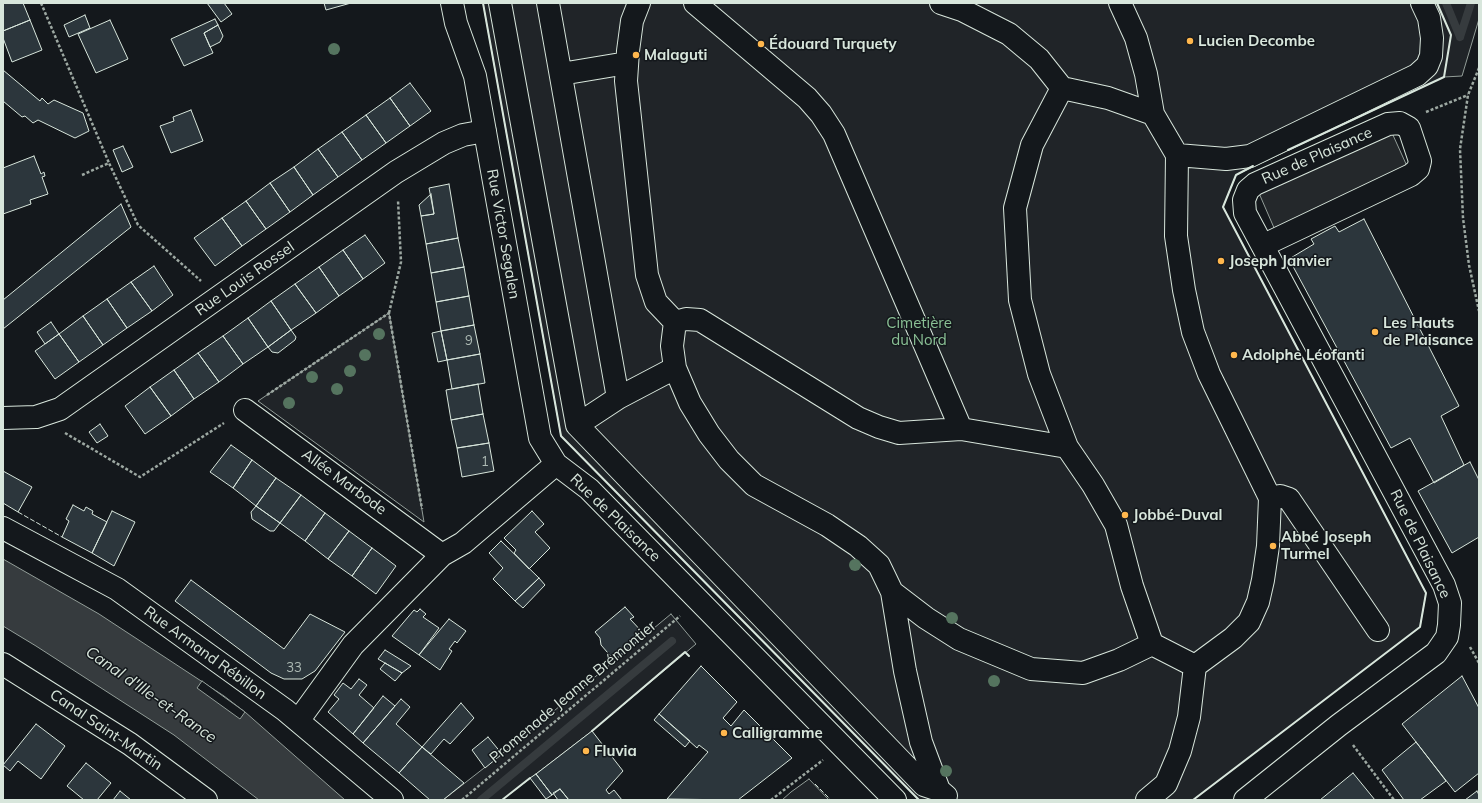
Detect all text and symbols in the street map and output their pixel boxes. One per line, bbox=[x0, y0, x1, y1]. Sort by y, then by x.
place label: Lucien Decombe bbox=[1198, 32, 1315, 50]
place label: Édouard Turquety bbox=[769, 35, 897, 53]
marker: Lucien Decombe bbox=[1185, 36, 1195, 46]
marker: Édouard Turquety bbox=[756, 39, 766, 49]
place label: Malaguti bbox=[644, 46, 707, 64]
marker: Malaguti bbox=[631, 50, 641, 60]
street label: Rue de Plaisance bbox=[1259, 124, 1375, 188]
street label: Rue Victor Segalen bbox=[483, 168, 523, 300]
street label: Rue Louis Rossel bbox=[192, 238, 298, 320]
place label: Joseph Janvier bbox=[1229, 252, 1331, 270]
marker: Joseph Janvier bbox=[1216, 256, 1226, 266]
park label: Cimetière du Nord bbox=[886, 314, 952, 349]
place label: Les Hauts de Plaisance bbox=[1383, 314, 1473, 349]
marker: Les Hauts de Plaisance bbox=[1370, 327, 1380, 337]
house number: 9 bbox=[465, 333, 473, 349]
place label: Adolphe Léofanti bbox=[1242, 346, 1365, 364]
marker: Adolphe Léofanti bbox=[1229, 350, 1239, 360]
street label: Allée Marbode bbox=[298, 445, 390, 519]
house number: 1 bbox=[481, 454, 489, 470]
street label: Rue de Plaisance bbox=[566, 470, 664, 566]
street label: Rue de Plaisance bbox=[1386, 487, 1454, 601]
place label: Jobbé-Duval bbox=[1133, 506, 1222, 524]
marker: Jobbé-Duval bbox=[1120, 510, 1130, 520]
place label: Abbé Joseph Turmel bbox=[1281, 528, 1372, 563]
marker: Abbé Joseph Turmel bbox=[1268, 541, 1278, 551]
street label: Rue Armand Rébillon bbox=[140, 603, 270, 703]
street label: Promenade Jeanne Brémontier bbox=[486, 617, 660, 767]
water label: Canal d'Ille-et-Rance bbox=[82, 643, 220, 747]
house number: 33 bbox=[286, 660, 302, 676]
street label: Canal Saint-Martin bbox=[46, 686, 166, 774]
place label: Calligramme bbox=[732, 724, 823, 742]
marker: Calligramme bbox=[719, 728, 729, 738]
place label: Fluvia bbox=[594, 742, 637, 760]
marker: Fluvia bbox=[581, 746, 591, 756]

